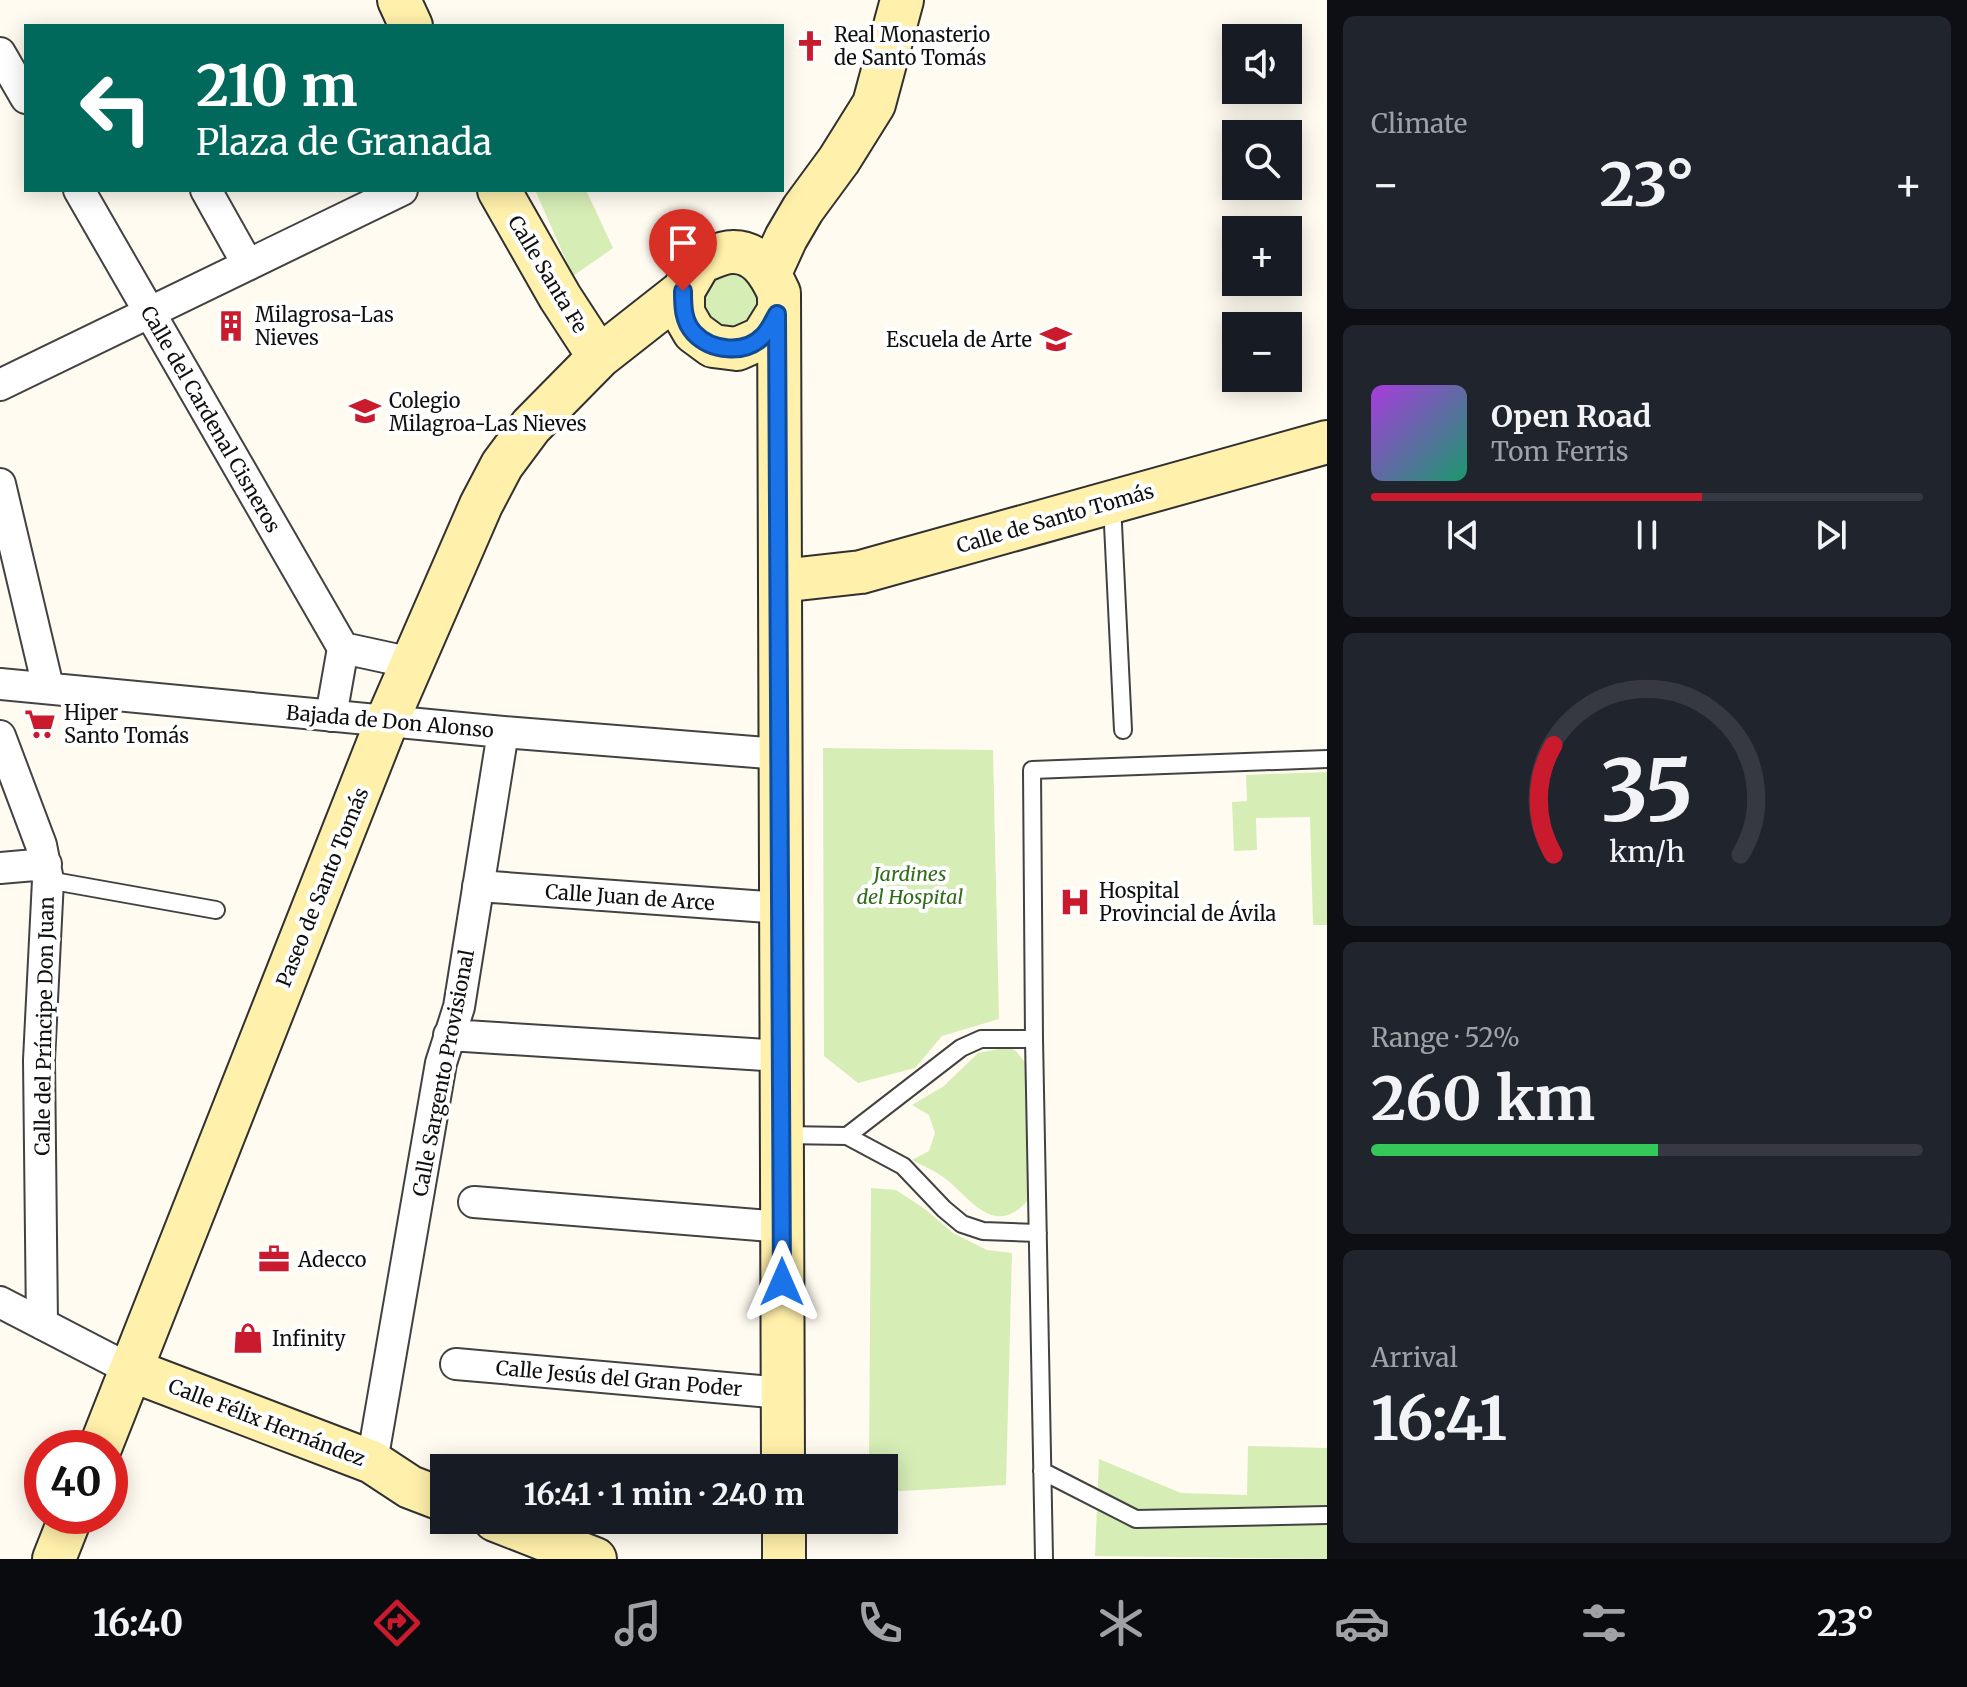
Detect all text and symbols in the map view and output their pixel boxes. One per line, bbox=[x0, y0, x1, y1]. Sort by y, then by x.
place label: Real Monasterio de Santo Tomás bbox=[834, 22, 990, 70]
map controls bbox=[1222, 24, 1302, 392]
button: sound bbox=[1222, 24, 1302, 104]
church icon: Real Monasterio de Santo Tomás bbox=[793, 29, 827, 63]
text: 210 m bbox=[196, 51, 358, 121]
icon: left bbox=[64, 56, 168, 160]
text: Climate bbox=[1371, 107, 1467, 140]
text: Plaza de Granada bbox=[196, 120, 492, 165]
button: search bbox=[1222, 120, 1302, 200]
text: 23° bbox=[1599, 147, 1695, 222]
text: − bbox=[1371, 157, 1400, 212]
text: + bbox=[1894, 157, 1923, 212]
pin bbox=[649, 209, 717, 291]
street label: Calle Santa Fe bbox=[503, 211, 593, 337]
button: + bbox=[1222, 216, 1302, 296]
icon: arrive bbox=[661, 221, 705, 265]
street label: Calle del Cardenal Cisneros bbox=[136, 301, 286, 537]
place label: Milagrosa-Las Nieves bbox=[255, 302, 394, 350]
building icon: Milagrosa-Las Nieves bbox=[214, 309, 248, 343]
button: − bbox=[1222, 312, 1302, 392]
school or university icon: Escuela de Arte bbox=[1039, 322, 1073, 356]
place label: Escuela de Arte bbox=[886, 327, 1032, 352]
place label: Colegio Milagroa-Las Nieves bbox=[389, 388, 587, 436]
school or university icon: Colegio Milagroa-Las Nieves bbox=[348, 394, 382, 428]
text: Open Road bbox=[1491, 397, 1651, 435]
text: Tom Ferris bbox=[1491, 435, 1629, 468]
street label: Calle de Santo Tomás bbox=[953, 478, 1157, 558]
icon: previous bbox=[1441, 513, 1485, 557]
icon: pause bbox=[1625, 513, 1669, 557]
icon: next bbox=[1809, 513, 1853, 557]
street label: Bajada de Don Alonso bbox=[285, 699, 495, 743]
place label: Hiper Santo Tomás bbox=[64, 700, 189, 748]
supermarket icon: Hiper Santo Tomás bbox=[23, 707, 57, 741]
text: 35 bbox=[1601, 739, 1693, 844]
street label: Paseo de Santo Tomás bbox=[271, 784, 373, 990]
text: km/h bbox=[1609, 835, 1685, 871]
park label: Jardines del Hospital bbox=[857, 861, 963, 909]
place label: Hospital Provincial de Ávila bbox=[1099, 878, 1277, 926]
street label: Calle Juan de Arce bbox=[544, 879, 716, 915]
hospital icon: Hospital Provincial de Ávila bbox=[1058, 885, 1092, 919]
street label: Calle del Príncipe Don Juan bbox=[29, 896, 59, 1156]
street label: Calle Sargento Provisional bbox=[407, 947, 479, 1199]
text: Range · 52% bbox=[1371, 1021, 1520, 1054]
text: 260 km bbox=[1371, 1061, 1595, 1136]
position arrow bbox=[740, 1240, 824, 1324]
office icon: Adecco bbox=[257, 1242, 291, 1276]
place label: Adecco bbox=[297, 1247, 367, 1272]
shop icon: Infinity bbox=[231, 1321, 265, 1355]
place label: Infinity bbox=[272, 1326, 346, 1351]
text: Arrival bbox=[1371, 1341, 1458, 1374]
street label: Calle Jesús del Gran Poder bbox=[495, 1355, 743, 1401]
street label: Calle Félix Hernández bbox=[165, 1373, 369, 1471]
text: 16:41 bbox=[1371, 1381, 1507, 1456]
speed limit sign: 40 bbox=[24, 1430, 128, 1534]
text: 16:41 · 1 min · 240 m bbox=[523, 1475, 805, 1513]
icon: directions bbox=[369, 1595, 425, 1651]
icon: music bbox=[610, 1595, 666, 1651]
icon: phone bbox=[852, 1595, 908, 1651]
icon: climate bbox=[1093, 1595, 1149, 1651]
icon: car bbox=[1334, 1595, 1390, 1651]
icon: filters bbox=[1576, 1595, 1632, 1651]
text: 16:40 bbox=[93, 1601, 183, 1646]
text: 23° bbox=[1817, 1601, 1874, 1646]

